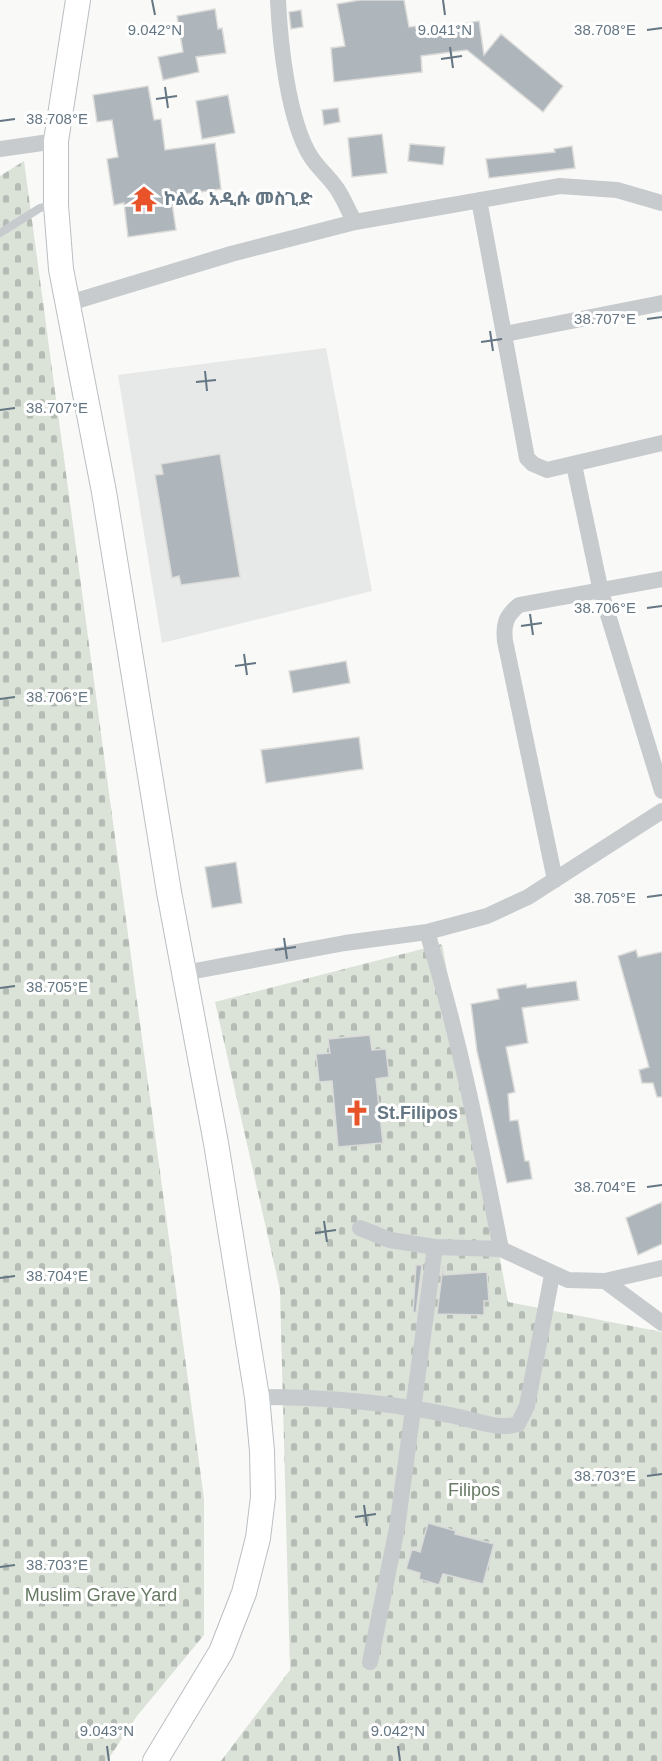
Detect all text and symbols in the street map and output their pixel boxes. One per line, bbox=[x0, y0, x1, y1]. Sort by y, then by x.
text: 9.042°N bbox=[128, 21, 182, 38]
text: 9.041°N bbox=[418, 21, 472, 38]
text: 38.708°E bbox=[574, 21, 636, 38]
text: 38.708°E bbox=[26, 110, 88, 127]
temple icon: ኮልፌ አዲሱ መስጊድ bbox=[129, 184, 159, 214]
place label: ኮልፌ አዲሱ መስጊድ bbox=[164, 189, 313, 209]
text: 38.707°E bbox=[574, 310, 636, 327]
text: 38.707°E bbox=[26, 399, 88, 416]
text: 38.706°E bbox=[574, 599, 636, 616]
text: 38.706°E bbox=[26, 688, 88, 705]
text: 38.705°E bbox=[574, 889, 636, 906]
text: 38.705°E bbox=[26, 978, 88, 995]
church icon: St.Filipos bbox=[342, 1098, 372, 1128]
place label: St.Filipos bbox=[377, 1103, 458, 1123]
text: 38.704°E bbox=[574, 1178, 636, 1195]
text: 38.704°E bbox=[26, 1267, 88, 1284]
text: 38.703°E bbox=[574, 1467, 636, 1484]
park label: Filipos bbox=[448, 1480, 500, 1500]
text: 38.703°E bbox=[26, 1556, 88, 1573]
park label: Muslim Grave Yard bbox=[25, 1585, 177, 1605]
text: 9.043°N bbox=[80, 1722, 134, 1739]
text: 9.042°N bbox=[371, 1722, 425, 1739]

